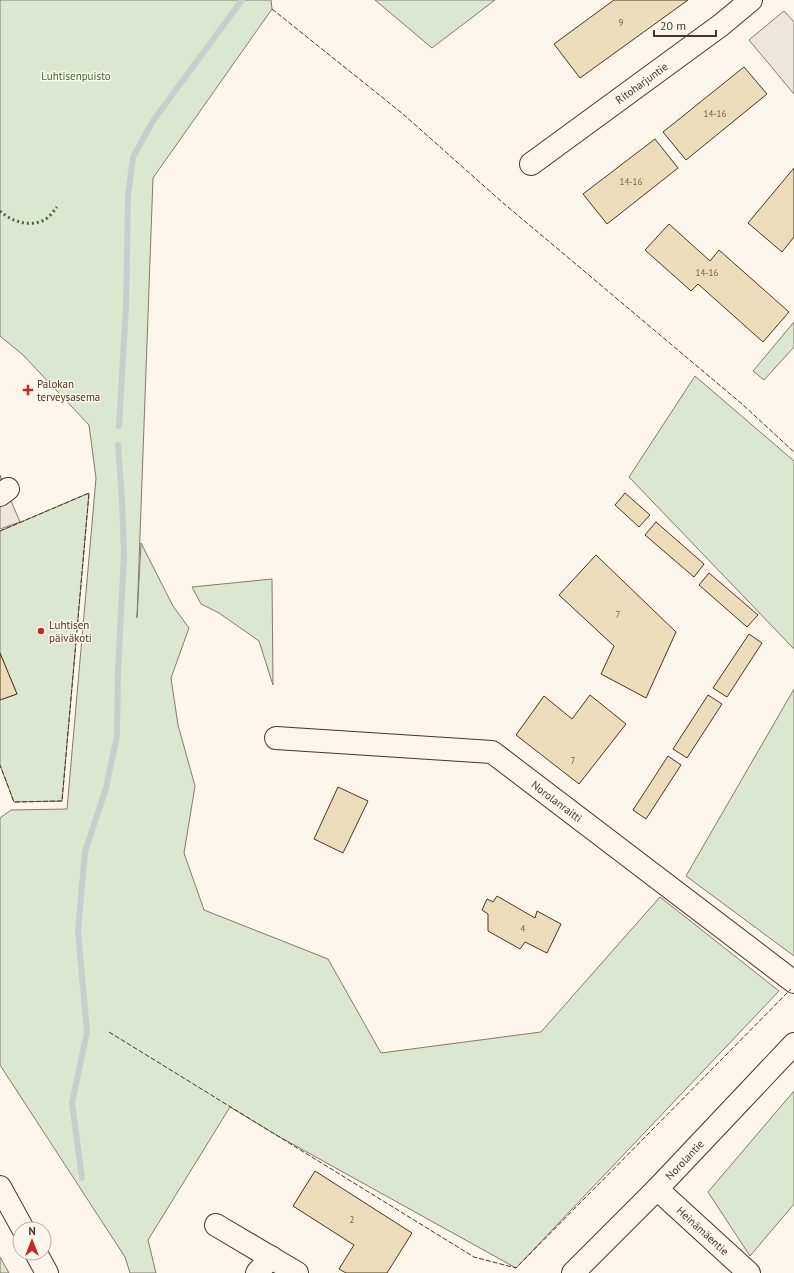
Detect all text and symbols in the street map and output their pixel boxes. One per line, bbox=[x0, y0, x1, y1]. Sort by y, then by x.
scale bar bbox=[654, 12, 716, 38]
house number: 9 bbox=[619, 17, 624, 28]
text: 20 m bbox=[660, 18, 686, 33]
street label: Ritoharjuntie bbox=[613, 59, 671, 107]
park label: Luhtisenpuisto bbox=[41, 69, 111, 83]
house number: 14-16 bbox=[704, 108, 727, 119]
house number: 14-16 bbox=[620, 176, 643, 187]
house number: 14-16 bbox=[696, 267, 719, 278]
place label: Palokan terveysasema bbox=[37, 377, 100, 404]
marker: Palokan terveysasema bbox=[22, 384, 34, 396]
house number: 7 bbox=[616, 609, 621, 620]
place label: Luhtisen päiväkoti bbox=[49, 618, 92, 645]
marker: Luhtisen päiväkoti bbox=[36, 626, 46, 636]
house number: 7 bbox=[571, 755, 576, 766]
street label: Norolanraitti bbox=[529, 778, 585, 825]
house number: 4 bbox=[521, 923, 526, 934]
street label: Norolantie bbox=[662, 1137, 707, 1183]
street label: Heinämäentie bbox=[674, 1203, 732, 1258]
house number: 2 bbox=[350, 1214, 355, 1225]
north arrow bbox=[12, 1221, 52, 1261]
text: N bbox=[28, 1224, 36, 1238]

